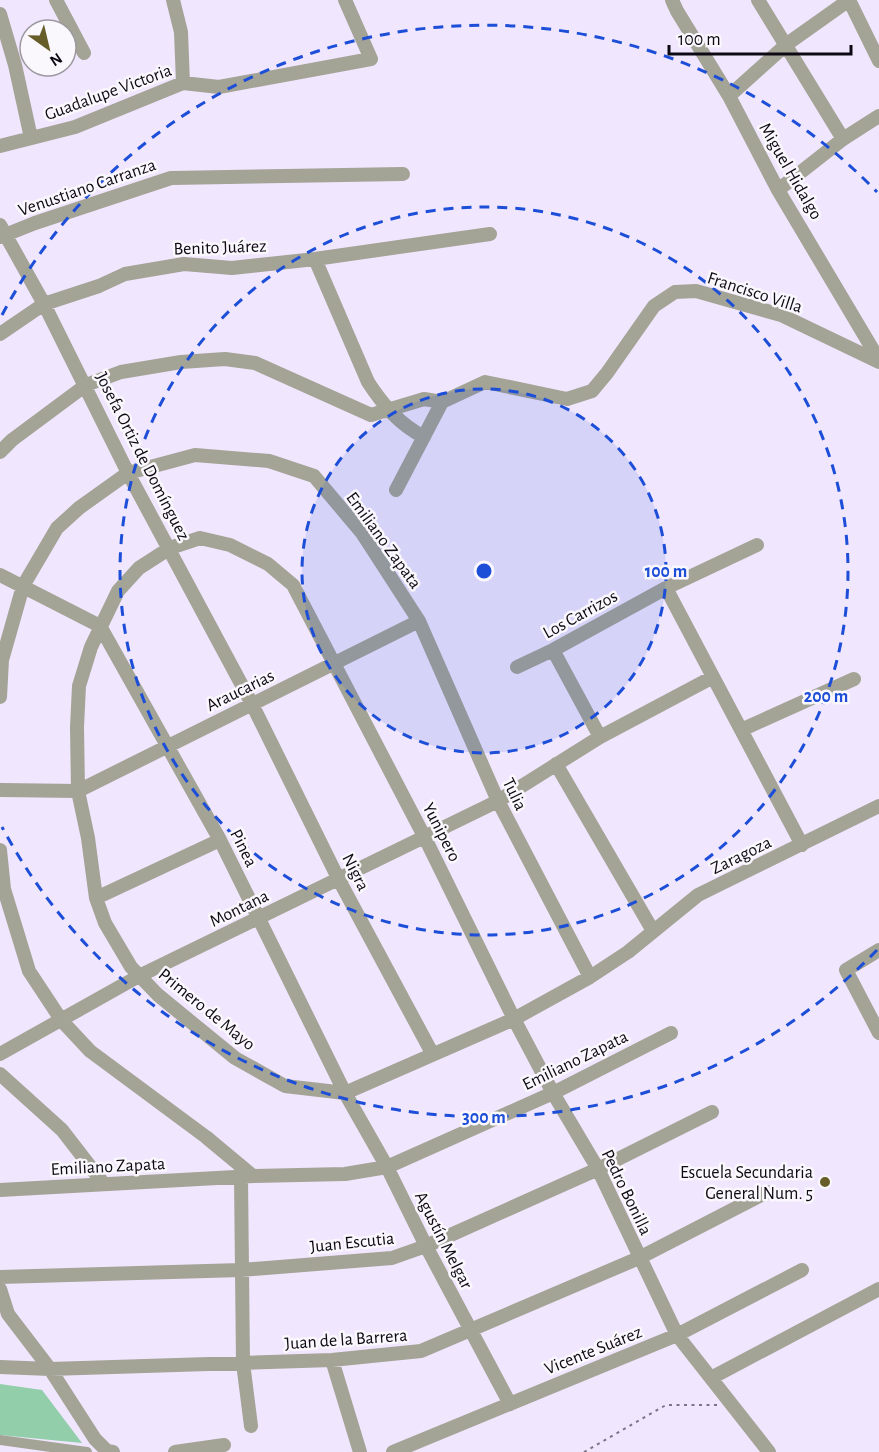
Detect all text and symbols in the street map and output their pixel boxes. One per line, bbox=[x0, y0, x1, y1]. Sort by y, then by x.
north arrow bbox=[18, 18, 78, 78]
scale bar bbox=[669, 18, 850, 56]
text: 100 m bbox=[678, 31, 721, 49]
text: N bbox=[47, 50, 65, 69]
street label: Guadalupe Victoria bbox=[42, 62, 174, 124]
street label: Miguel Hidalgo bbox=[755, 120, 825, 223]
street label: Venustiano Carranza bbox=[16, 156, 158, 220]
street label: Benito Juárez bbox=[173, 237, 267, 259]
street label: Francisco Villa bbox=[705, 269, 804, 317]
street label: Josefa Ortiz de Domínguez bbox=[92, 370, 192, 543]
street label: Emiliano Zapata bbox=[342, 489, 424, 592]
centre of rings bbox=[474, 561, 494, 581]
text: 100 m bbox=[645, 563, 687, 581]
street label: Los Carrizos bbox=[540, 587, 621, 643]
street label: Araucarias bbox=[204, 667, 277, 715]
text: 200 m bbox=[804, 688, 848, 706]
street label: Tulia bbox=[499, 775, 530, 814]
street label: Yunipero bbox=[419, 800, 464, 865]
street label: Pinea bbox=[226, 827, 260, 870]
street label: Zaragoza bbox=[708, 834, 774, 878]
street label: Nigra bbox=[338, 851, 372, 894]
street label: Montana bbox=[207, 887, 272, 931]
street label: Primero de Mayo bbox=[155, 965, 258, 1054]
street label: Emiliano Zapata bbox=[520, 1028, 631, 1094]
text: 300 m bbox=[462, 1109, 506, 1127]
street label: Pedro Bonilla bbox=[598, 1147, 655, 1238]
street label: Emiliano Zapata bbox=[50, 1155, 166, 1179]
place label: Escuela Secundaria General Num. 5 bbox=[680, 1164, 813, 1203]
marker: Escuela Secundaria General Num. 5 bbox=[818, 1175, 832, 1189]
street label: Agustín Melgar bbox=[411, 1189, 475, 1292]
street label: Juan Escutia bbox=[309, 1230, 395, 1256]
street label: Vicente Suárez bbox=[542, 1323, 645, 1379]
street label: Juan de la Barrera bbox=[284, 1327, 408, 1353]

